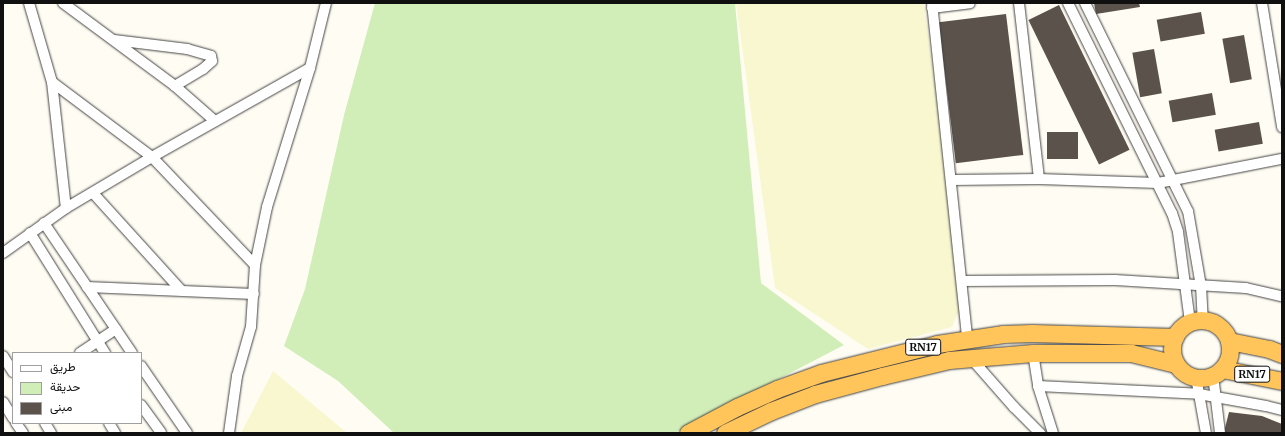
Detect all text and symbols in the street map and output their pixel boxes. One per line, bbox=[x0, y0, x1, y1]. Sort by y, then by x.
road number: RN17 bbox=[905, 338, 941, 356]
legend bbox=[12, 352, 142, 424]
text: طريق bbox=[50, 359, 75, 374]
road number: RN17 bbox=[1234, 365, 1270, 383]
text: حديقة bbox=[50, 379, 80, 394]
text: مبنى bbox=[50, 399, 72, 414]

